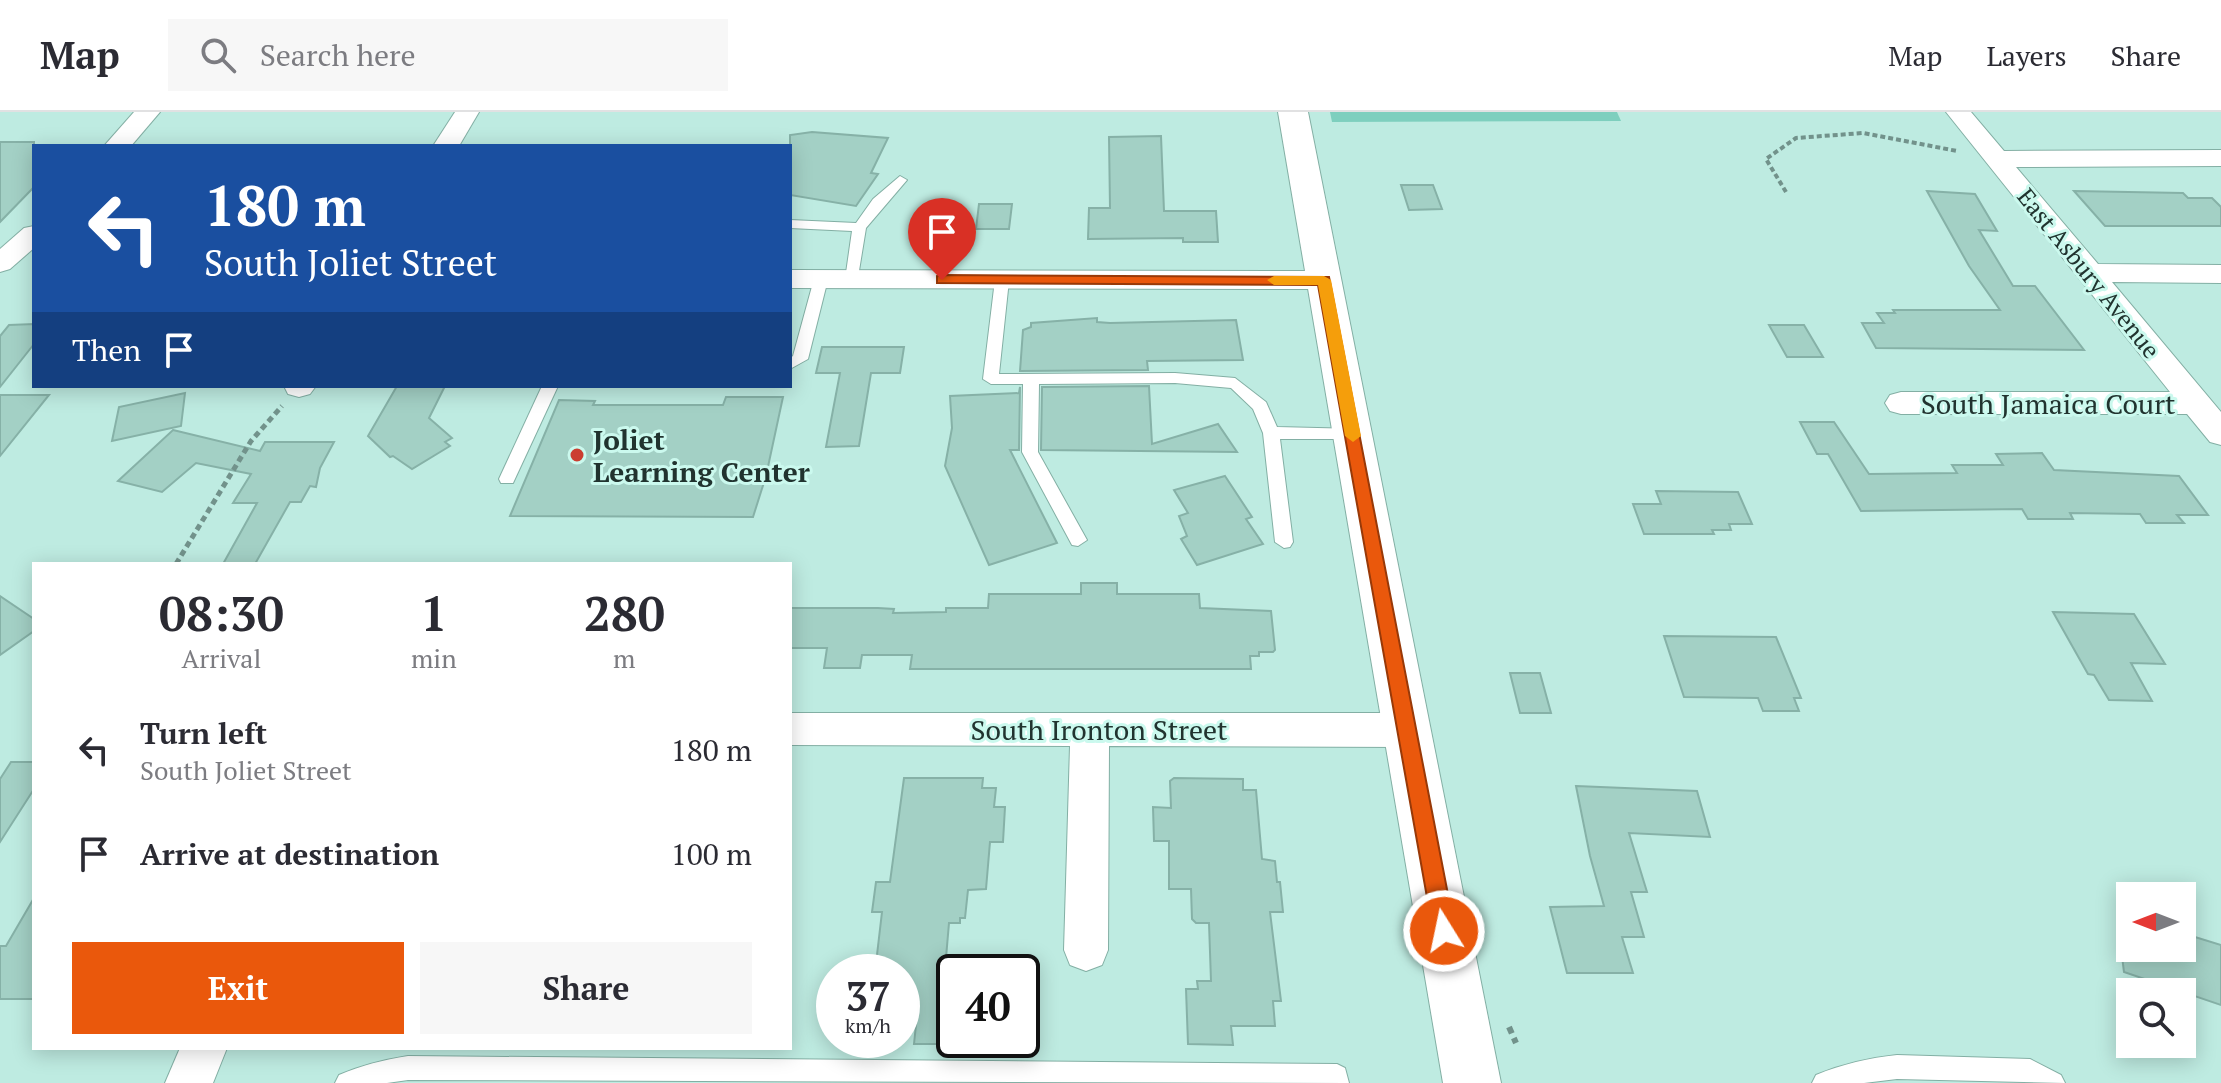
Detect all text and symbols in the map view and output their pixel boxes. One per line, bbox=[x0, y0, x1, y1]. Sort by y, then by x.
search box bbox=[168, 19, 728, 91]
text: Map bbox=[40, 30, 120, 80]
icon: search bbox=[196, 33, 240, 77]
text: Search here bbox=[260, 35, 416, 75]
text: Map bbox=[1888, 37, 1942, 74]
text: Layers bbox=[1986, 37, 2067, 74]
text: Share bbox=[2111, 37, 2181, 74]
text: 180 m bbox=[204, 168, 366, 242]
icon: left bbox=[72, 176, 176, 280]
street label: East Asbury Avenue bbox=[2010, 181, 2168, 365]
pin bbox=[908, 198, 976, 280]
icon: arrive bbox=[920, 210, 964, 254]
text: South Joliet Street bbox=[204, 239, 497, 286]
icon: arrive bbox=[157, 328, 201, 372]
text: Then bbox=[72, 330, 141, 370]
street label: South Jamaica Court bbox=[1921, 385, 2176, 422]
place label: Joliet Learning Center bbox=[593, 421, 810, 490]
marker: Joliet Learning Center bbox=[568, 446, 586, 464]
text: 08:30 bbox=[159, 581, 284, 645]
text: 1 bbox=[420, 581, 447, 645]
text: 280 bbox=[584, 581, 665, 645]
text: Arrival bbox=[182, 641, 261, 675]
text: min bbox=[411, 641, 457, 675]
text: m bbox=[613, 641, 636, 675]
street label: South Ironton Street bbox=[971, 711, 1228, 748]
text: Turn left bbox=[140, 713, 267, 753]
icon: left bbox=[72, 728, 116, 772]
text: 180 m bbox=[671, 730, 752, 770]
text: South Joliet Street bbox=[140, 753, 352, 787]
icon: arrive bbox=[72, 832, 116, 876]
text: Arrive at destination bbox=[140, 834, 439, 874]
text: 100 m bbox=[671, 834, 752, 874]
north arrow bbox=[2116, 882, 2196, 962]
map controls bbox=[2116, 882, 2196, 1058]
position arrow bbox=[1402, 889, 1486, 973]
button: Exit bbox=[72, 942, 404, 1034]
button: Share bbox=[420, 942, 752, 1034]
speed limit sign: 40 bbox=[936, 954, 1040, 1058]
text: 37 bbox=[845, 969, 891, 1022]
button: search bbox=[2116, 978, 2196, 1058]
text: km/h bbox=[845, 1012, 891, 1039]

